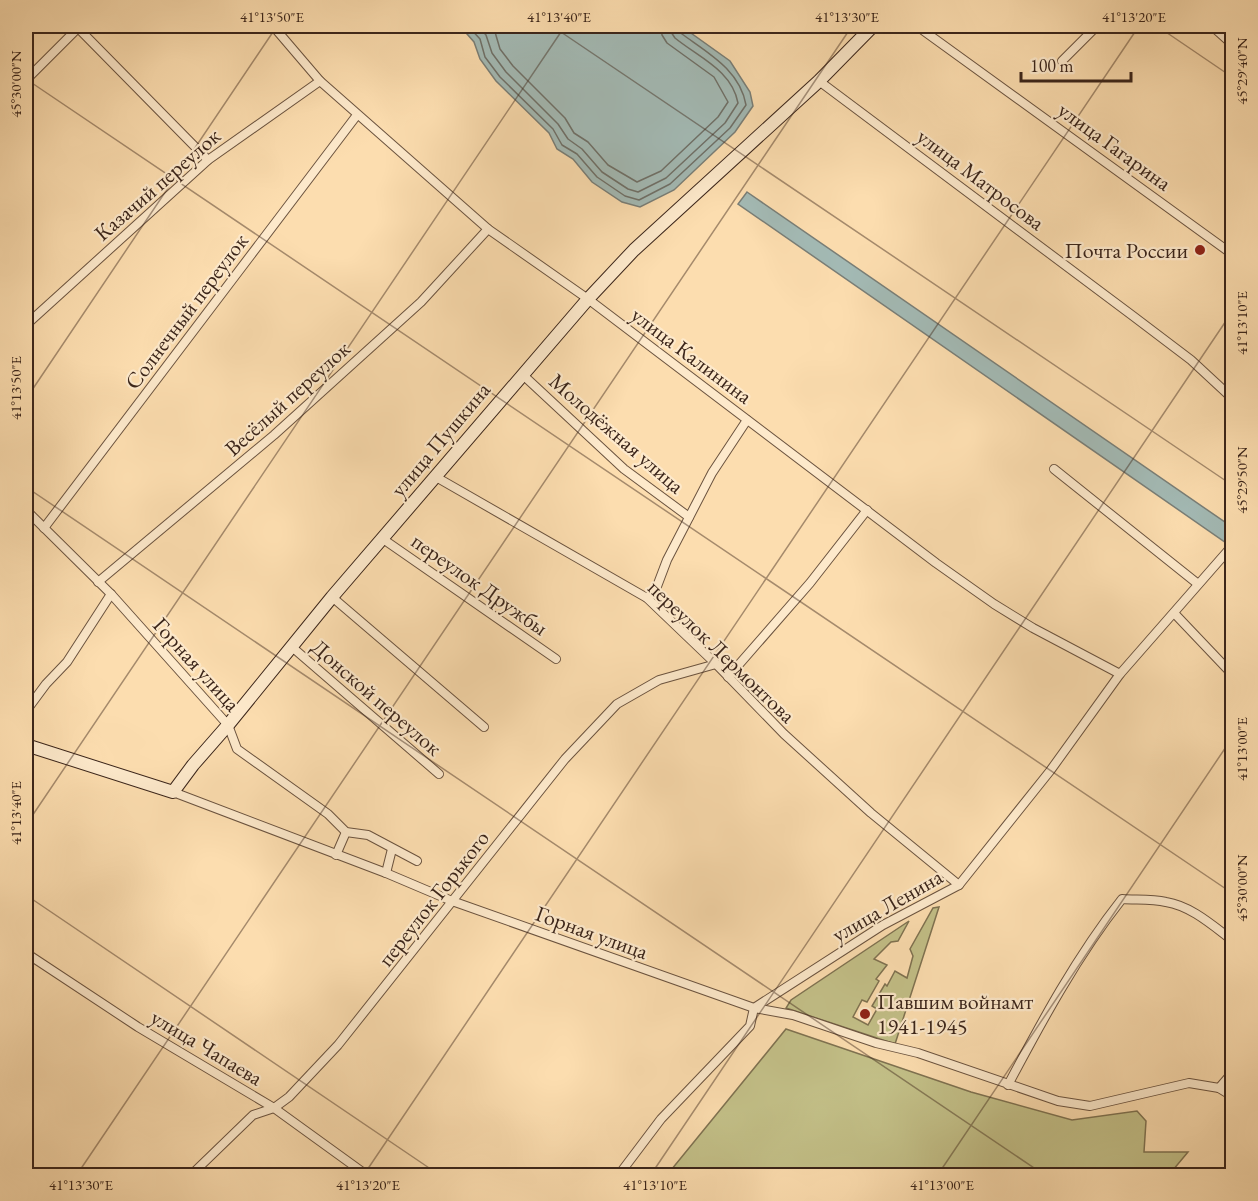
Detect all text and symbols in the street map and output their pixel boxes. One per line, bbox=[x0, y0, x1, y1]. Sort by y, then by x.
text: 41°13'50"E bbox=[240, 7, 305, 26]
text: 41°13'40"E bbox=[527, 7, 592, 26]
text: 41°13'30"E bbox=[815, 7, 880, 26]
text: 41°13'20"E bbox=[1102, 7, 1167, 26]
text: 45°29'40"N bbox=[1232, 37, 1251, 105]
scale bar bbox=[1021, 45, 1130, 83]
text: 45°30'00"N bbox=[6, 50, 25, 118]
text: 100 m bbox=[1030, 54, 1074, 77]
street label: улица Гагарина bbox=[1052, 95, 1177, 197]
street label: Казачий переулок bbox=[88, 121, 227, 247]
street label: улица Матросова bbox=[911, 122, 1051, 237]
street label: Солнечный переулок bbox=[118, 227, 255, 395]
place label: Почта России bbox=[1065, 236, 1188, 265]
marker: Почта России bbox=[1193, 243, 1207, 257]
text: 41°13'10"E bbox=[1232, 290, 1251, 355]
street label: улица Калинина bbox=[625, 300, 758, 411]
street label: Весёлый переулок bbox=[218, 334, 357, 462]
text: 41°13'50"E bbox=[6, 355, 25, 420]
street label: Молодёжная улица bbox=[543, 367, 691, 500]
street label: улица Пушкина bbox=[384, 376, 497, 503]
text: 45°29'50"N bbox=[1232, 446, 1251, 514]
street label: переулок Дружбы bbox=[406, 527, 554, 642]
street label: переулок Лермонтова bbox=[642, 573, 802, 730]
street label: Горная улица bbox=[147, 611, 247, 718]
street label: Донской переулок bbox=[305, 633, 449, 762]
text: 41°13'00"E bbox=[1232, 716, 1251, 781]
text: 41°13'40"E bbox=[6, 780, 25, 845]
street label: переулок Горького bbox=[371, 824, 496, 972]
text: 45°30'00"N bbox=[1232, 854, 1251, 922]
street label: улица Ленина bbox=[827, 862, 948, 949]
street label: Горная улица bbox=[532, 899, 652, 966]
place label: Павшим войнамт 1941-1945 bbox=[877, 987, 1033, 1041]
street label: улица Чапаева bbox=[145, 1003, 268, 1092]
marker: Павшим войнамт 1941-1945 bbox=[858, 1007, 872, 1021]
text: 41°13'30"E bbox=[49, 1175, 114, 1194]
text: 41°13'20"E bbox=[336, 1175, 401, 1194]
text: 41°13'10"E bbox=[623, 1175, 688, 1194]
text: 41°13'00"E bbox=[910, 1175, 975, 1194]

